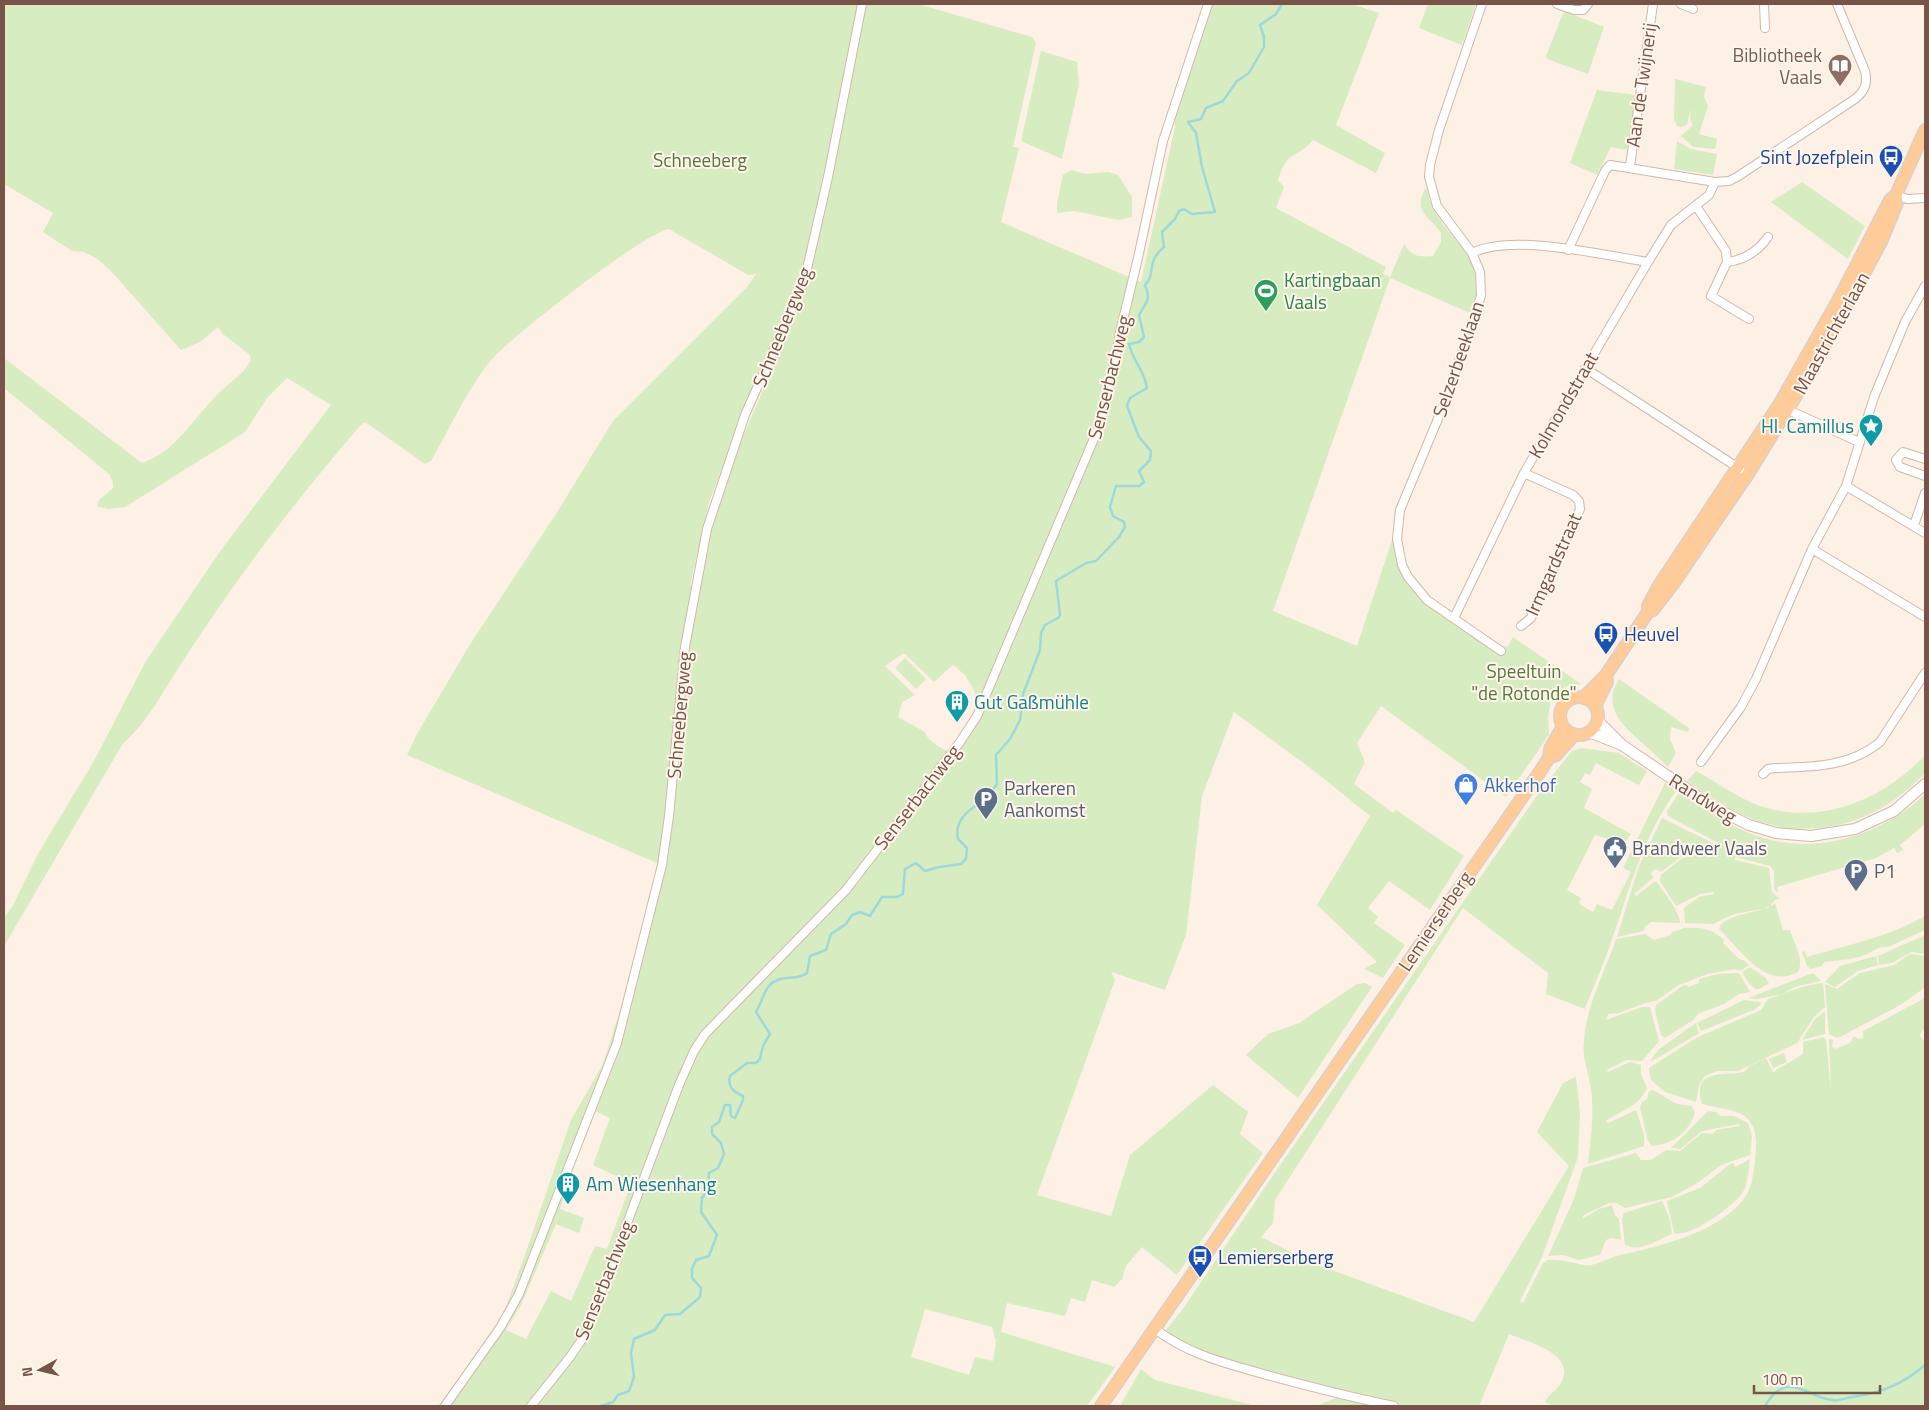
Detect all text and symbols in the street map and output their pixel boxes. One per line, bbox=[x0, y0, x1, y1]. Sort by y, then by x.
street label: Aan de Twijnerij bbox=[1617, 21, 1664, 149]
place label: Bibliotheek Vaals bbox=[1732, 40, 1822, 91]
library icon: Bibliotheek Vaals bbox=[1827, 53, 1853, 87]
place label: Sint Jozefplein bbox=[1760, 142, 1874, 171]
bus stop icon: Sint Jozefplein bbox=[1878, 144, 1904, 178]
park label: Schneeberg bbox=[653, 145, 747, 174]
street label: Schneebergweg bbox=[744, 262, 819, 391]
place label: Kartingbaan Vaals bbox=[1284, 265, 1381, 316]
street label: Maastrichterlaan bbox=[1785, 266, 1876, 399]
sports icon: Kartingbaan Vaals bbox=[1253, 278, 1279, 312]
street label: Selzerbeeklaan bbox=[1424, 297, 1491, 421]
street label: Senserbachweg bbox=[1079, 312, 1138, 442]
street label: Kolmondstraat bbox=[1520, 346, 1605, 463]
place label: Hl. Camillus bbox=[1761, 411, 1854, 440]
place icon: Hl. Camillus bbox=[1858, 413, 1884, 447]
street label: Irmgardstraat bbox=[1517, 507, 1588, 620]
place label: Heuvel bbox=[1624, 619, 1679, 648]
bus stop icon: Heuvel bbox=[1593, 621, 1619, 655]
street label: Schneebergweg bbox=[658, 650, 699, 780]
park label: Speeltuin "de Rotonde" bbox=[1471, 656, 1577, 707]
place label: Gut Gaßmühle bbox=[974, 687, 1089, 716]
building icon: Gut Gaßmühle bbox=[944, 689, 970, 723]
street label: Senserbachweg bbox=[866, 738, 967, 856]
street label: Randweg bbox=[1664, 765, 1743, 830]
place label: Akkerhof bbox=[1484, 770, 1557, 799]
shop icon: Akkerhof bbox=[1453, 772, 1479, 806]
place label: Parkeren Aankomst bbox=[1004, 773, 1086, 824]
parking icon: Parkeren Aankomst bbox=[973, 786, 999, 820]
place label: Brandweer Vaals bbox=[1632, 833, 1767, 862]
public building icon: Brandweer Vaals bbox=[1602, 835, 1628, 869]
place label: P1 bbox=[1874, 856, 1896, 885]
parking icon: P1 bbox=[1843, 858, 1869, 892]
street label: Lemierserberg bbox=[1390, 864, 1479, 977]
place label: Am Wiesenhang bbox=[586, 1169, 717, 1198]
building icon: Am Wiesenhang bbox=[555, 1171, 581, 1205]
street label: Senserbachweg bbox=[566, 1215, 641, 1344]
place label: Lemierserberg bbox=[1218, 1242, 1334, 1271]
bus stop icon: Lemierserberg bbox=[1187, 1244, 1213, 1278]
north arrow bbox=[15, 1345, 65, 1395]
scale bar bbox=[1754, 1362, 1880, 1394]
text: N bbox=[16, 1366, 38, 1378]
text: 100 m bbox=[1762, 1368, 1803, 1391]

